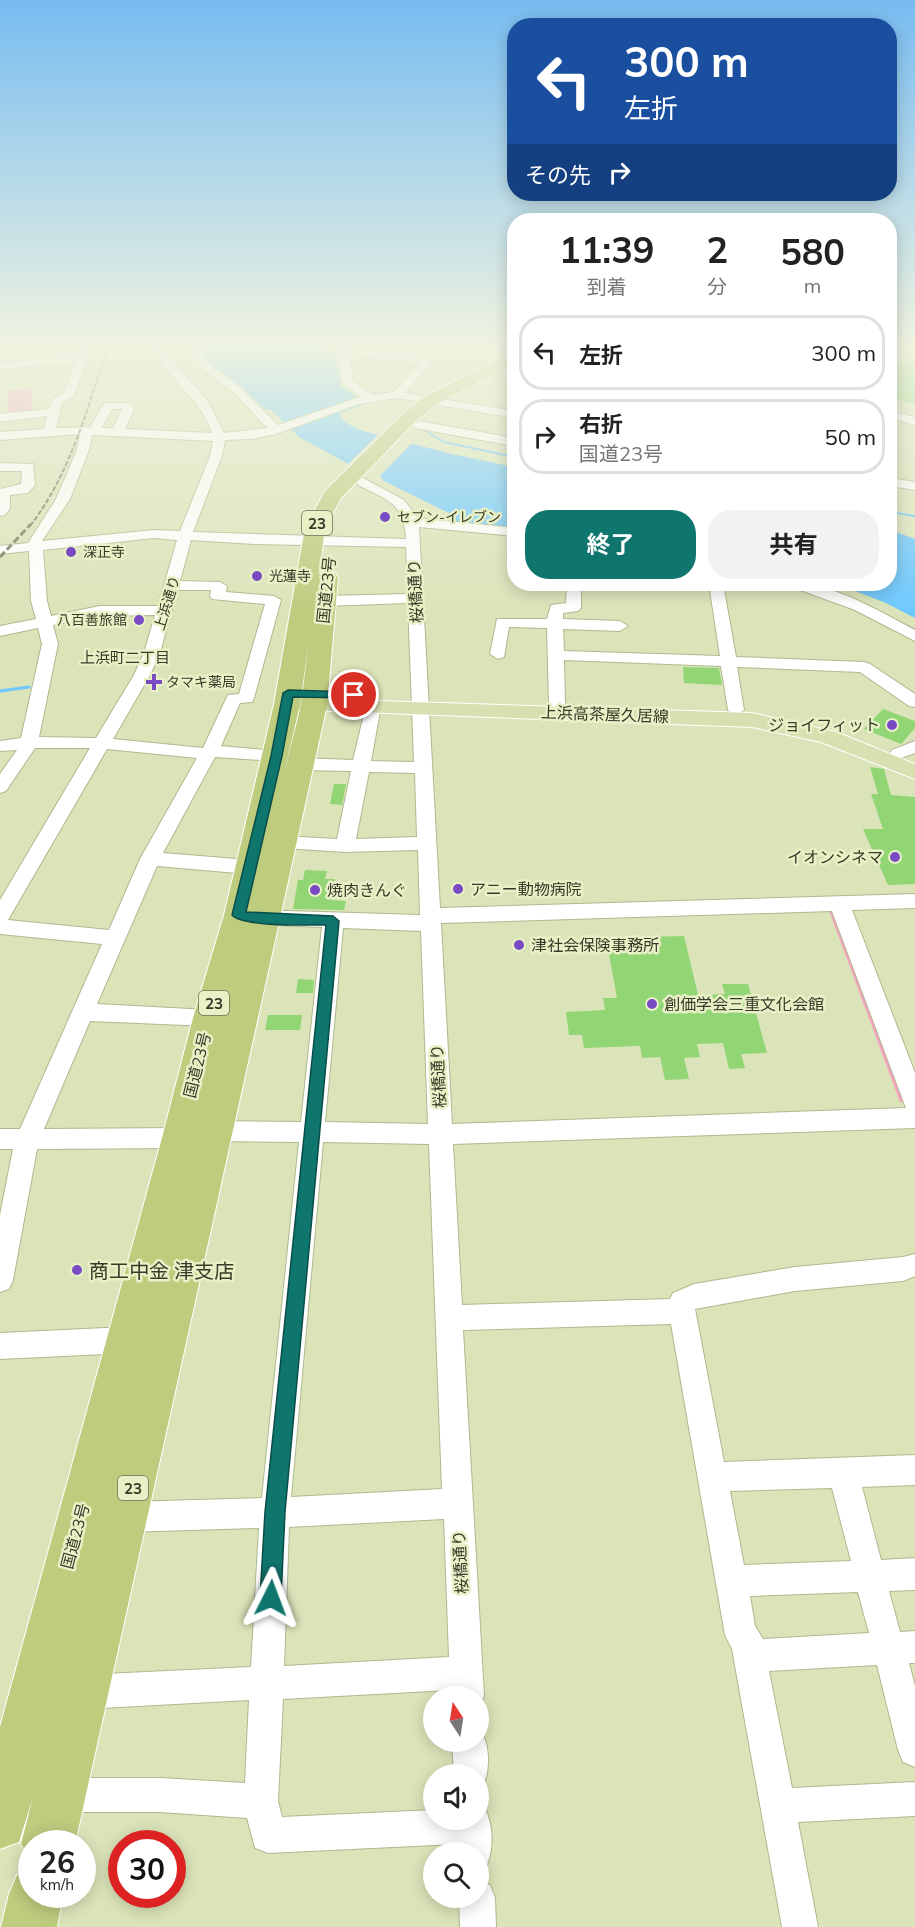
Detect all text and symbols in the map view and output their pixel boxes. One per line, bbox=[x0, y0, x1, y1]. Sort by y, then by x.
text: 300 m bbox=[624, 35, 749, 88]
icon: left bbox=[525, 42, 603, 120]
text: 左折 bbox=[624, 91, 678, 125]
icon: right bbox=[603, 156, 636, 189]
text: その先 bbox=[525, 161, 591, 189]
text: 11:39 bbox=[559, 227, 654, 272]
text: 2 bbox=[706, 227, 728, 272]
text: 580 bbox=[780, 229, 845, 274]
text: m bbox=[804, 273, 821, 298]
text: 到着 bbox=[587, 274, 627, 299]
text: 分 bbox=[707, 274, 727, 299]
icon: left bbox=[528, 336, 561, 369]
text: 300 m bbox=[811, 339, 876, 367]
text: 左折 bbox=[579, 341, 623, 369]
text: 右折 bbox=[579, 410, 623, 438]
icon: right bbox=[528, 420, 561, 453]
text: 50 m bbox=[825, 423, 876, 451]
text: 国道23号 bbox=[579, 441, 663, 466]
place label: セブン-イレブン bbox=[397, 508, 501, 526]
marker: セブン-イレブン bbox=[378, 510, 392, 524]
button: 終了 bbox=[525, 510, 696, 579]
button: 共有 bbox=[708, 510, 879, 579]
road number: 23 bbox=[302, 511, 332, 535]
place label: 深正寺 bbox=[83, 543, 125, 561]
marker: 深正寺 bbox=[64, 545, 78, 559]
street label: 国道23号 bbox=[313, 556, 339, 624]
street label: 桜橋通り bbox=[403, 559, 427, 623]
place label: 光蓮寺 bbox=[269, 567, 311, 585]
marker: 光蓮寺 bbox=[250, 569, 264, 583]
street label: 上浜通り bbox=[150, 574, 184, 632]
place label: 八百善旅館 bbox=[57, 611, 127, 629]
marker: 八百善旅館 bbox=[132, 613, 146, 627]
district label: 上浜町二丁目 bbox=[80, 648, 170, 667]
pin bbox=[328, 669, 379, 720]
place label: タマキ薬局 bbox=[166, 673, 236, 691]
marker: タマキ薬局 bbox=[147, 675, 161, 689]
icon: arrive bbox=[337, 678, 370, 711]
street label: 上浜高茶屋久居線 bbox=[541, 702, 669, 726]
place label: ジョイフィット bbox=[768, 715, 880, 735]
marker: ジョイフィット bbox=[885, 718, 899, 732]
place label: イオンシネマ bbox=[787, 847, 883, 867]
marker: イオンシネマ bbox=[888, 850, 902, 864]
place label: アニー動物病院 bbox=[470, 879, 582, 899]
place label: 焼肉きんぐ bbox=[327, 880, 407, 900]
marker: アニー動物病院 bbox=[451, 882, 465, 896]
marker: 焼肉きんぐ bbox=[308, 883, 322, 897]
place label: 津社会保険事務所 bbox=[531, 935, 659, 955]
marker: 津社会保険事務所 bbox=[512, 938, 526, 952]
road number: 23 bbox=[199, 991, 229, 1015]
place label: 創価学会三重文化会館 bbox=[664, 994, 824, 1014]
marker: 創価学会三重文化会館 bbox=[645, 997, 659, 1011]
street label: 国道23号 bbox=[179, 1030, 215, 1100]
street label: 桜橋通り bbox=[426, 1044, 450, 1108]
place label: 商工中金 津支店 bbox=[89, 1258, 234, 1283]
marker: 商工中金 津支店 bbox=[70, 1263, 84, 1277]
road number: 23 bbox=[118, 1476, 148, 1500]
street label: 国道23号 bbox=[57, 1501, 93, 1571]
street label: 桜橋通り bbox=[448, 1530, 472, 1594]
position arrow bbox=[239, 1566, 303, 1630]
north arrow bbox=[423, 1686, 489, 1752]
map controls bbox=[423, 1686, 489, 1908]
button: sound bbox=[423, 1764, 489, 1830]
speed limit sign: 30 bbox=[108, 1830, 186, 1908]
button: search bbox=[423, 1842, 489, 1908]
text: 26 bbox=[39, 1843, 75, 1881]
text: km/h bbox=[40, 1875, 74, 1894]

